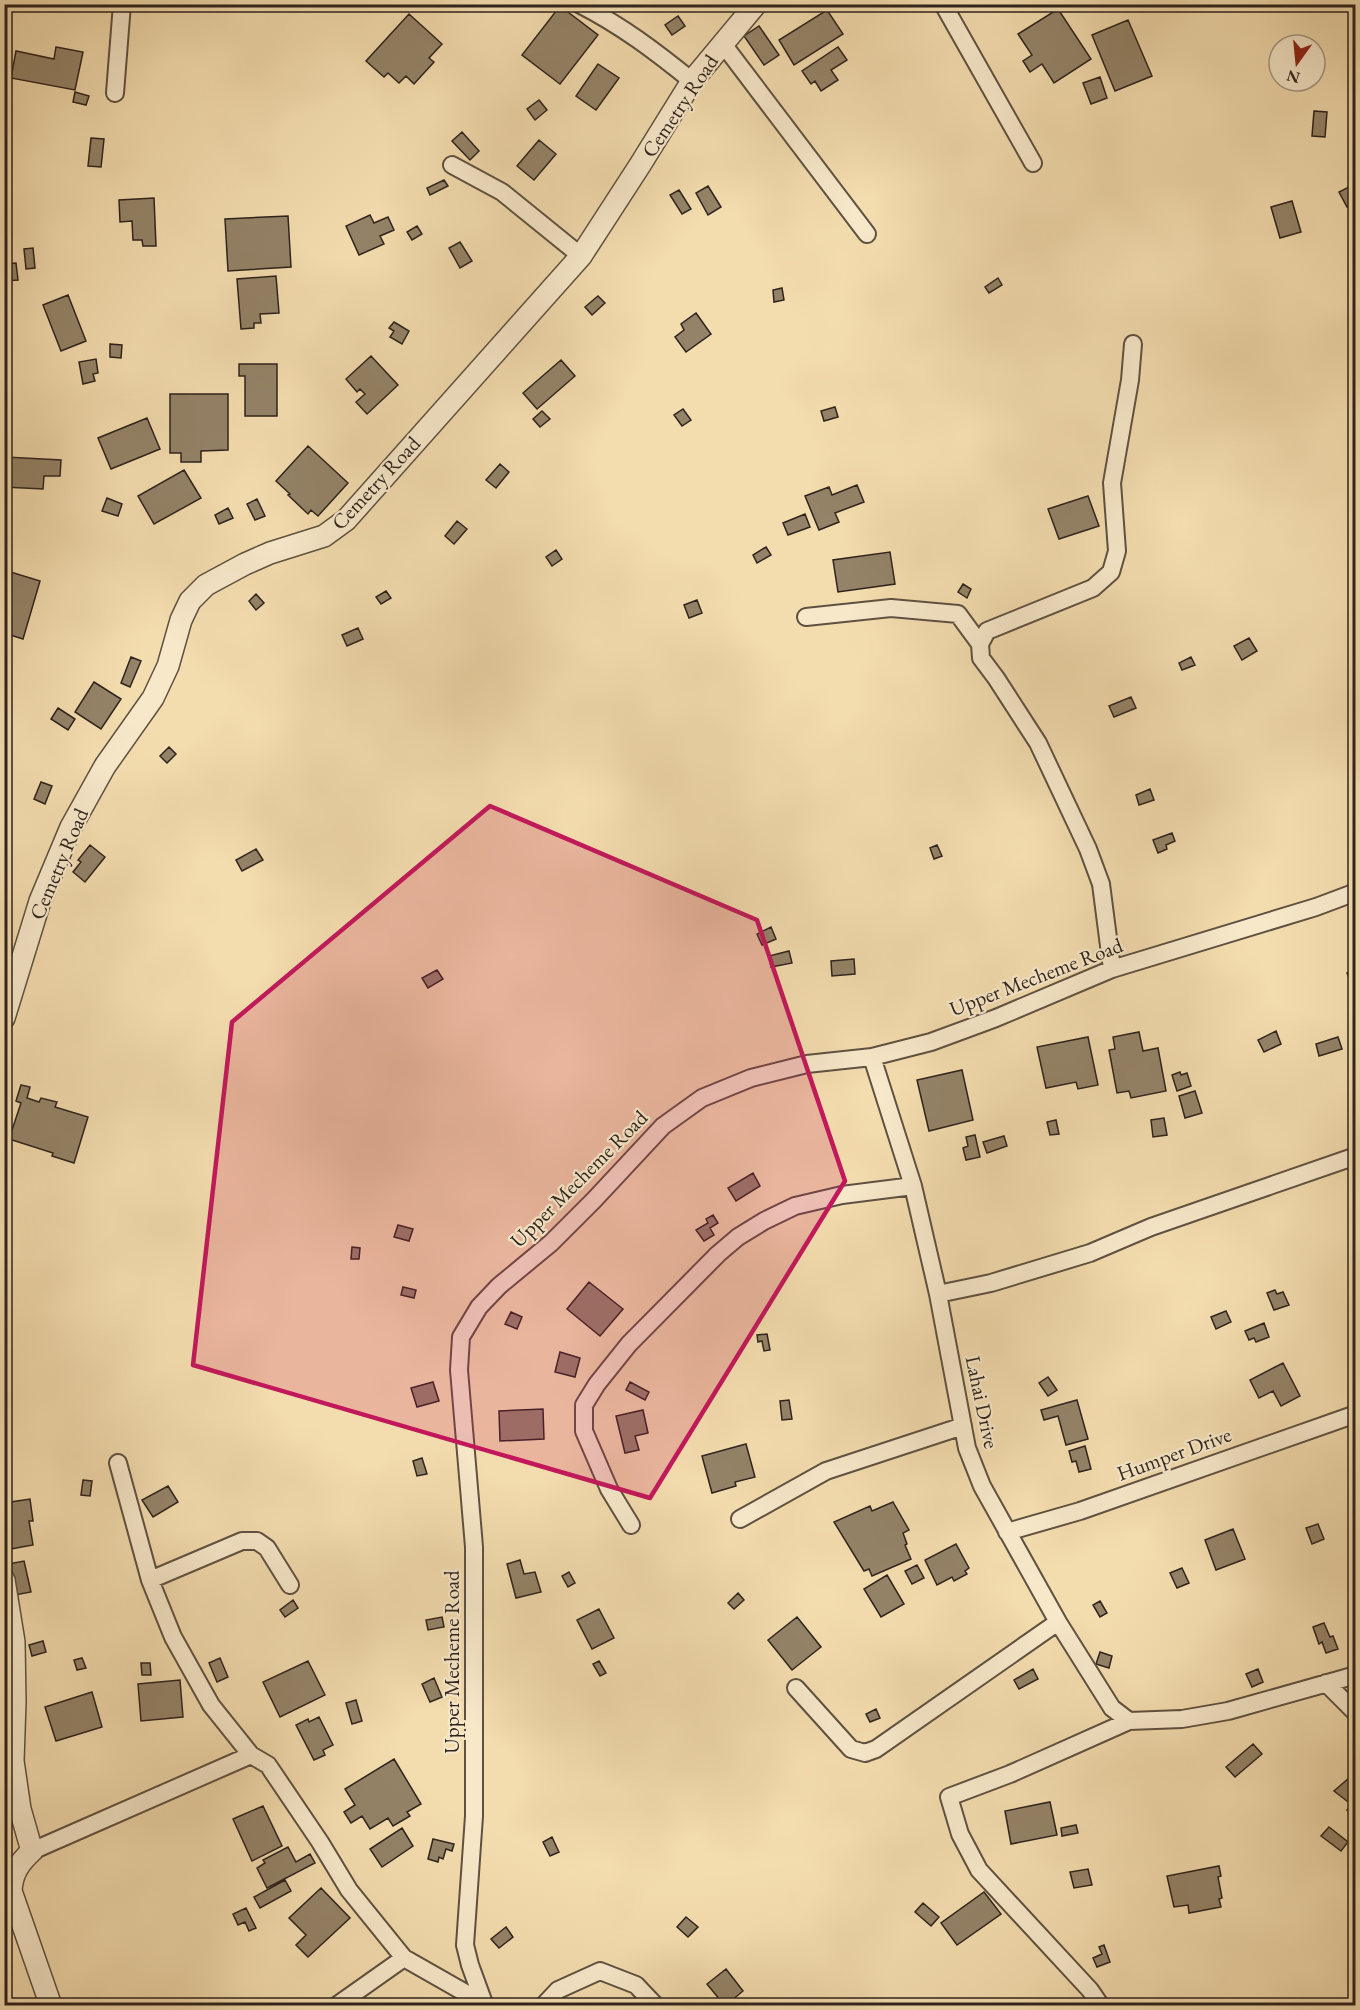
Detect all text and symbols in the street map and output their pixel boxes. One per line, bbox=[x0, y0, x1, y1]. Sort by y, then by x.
north arrow bbox=[1267, 33, 1327, 93]
street label: Cemetry Road bbox=[635, 49, 724, 162]
text: N bbox=[1284, 65, 1302, 89]
street label: Cemetry Road bbox=[325, 430, 426, 535]
street label: Cemetry Road bbox=[23, 804, 94, 924]
street label: Upper Mecheme Road bbox=[945, 931, 1127, 1022]
street label: Upper Mecheme Road bbox=[504, 1104, 653, 1253]
street label: Lahai Drive bbox=[960, 1353, 1005, 1451]
street label: Humper Drive bbox=[1113, 1420, 1235, 1487]
street label: Upper Mecheme Road bbox=[438, 1570, 465, 1754]

